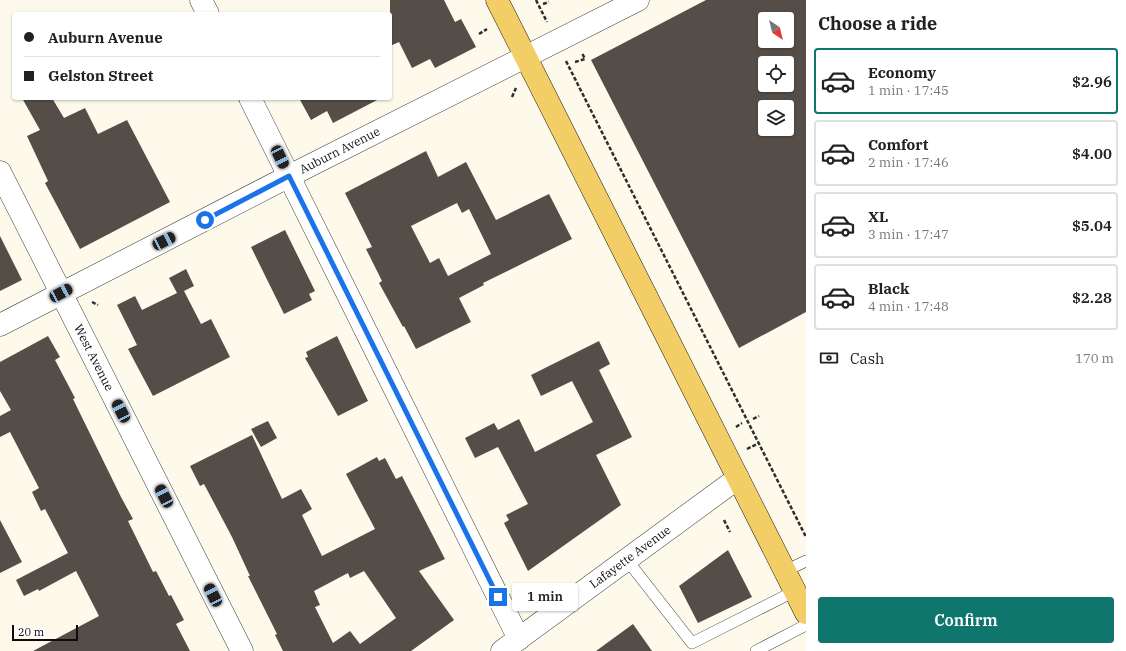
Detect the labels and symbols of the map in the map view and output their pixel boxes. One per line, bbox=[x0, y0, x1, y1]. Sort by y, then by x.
north arrow bbox=[758, 12, 794, 48]
street label: Auburn Avenue bbox=[297, 123, 382, 177]
car bbox=[269, 144, 291, 170]
route start bbox=[196, 211, 214, 229]
car bbox=[151, 230, 177, 252]
car bbox=[48, 282, 74, 304]
street label: West Avenue bbox=[71, 322, 117, 393]
car bbox=[110, 398, 132, 424]
car bbox=[153, 483, 175, 509]
street label: Lafayette Avenue bbox=[586, 522, 673, 591]
car bbox=[202, 582, 224, 608]
callout: 1 min bbox=[512, 583, 578, 611]
route end bbox=[489, 588, 507, 606]
scale bar bbox=[12, 623, 78, 642]

